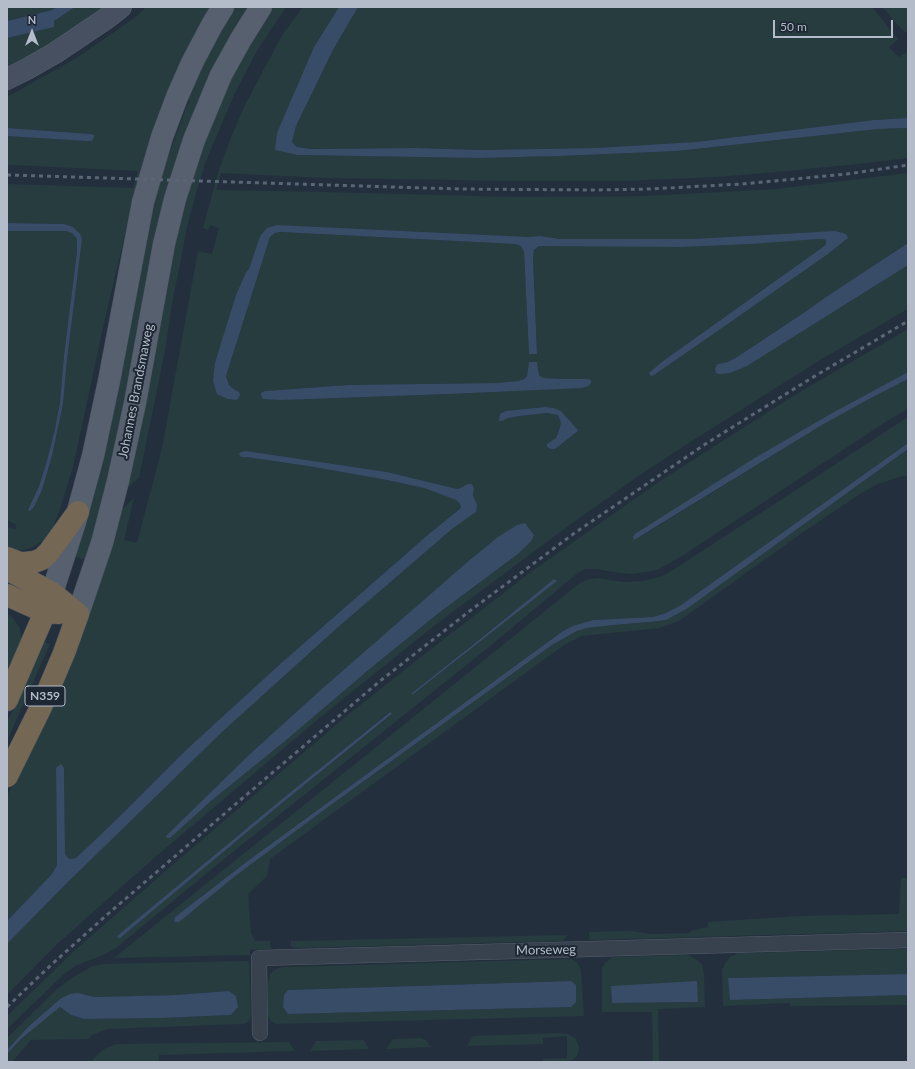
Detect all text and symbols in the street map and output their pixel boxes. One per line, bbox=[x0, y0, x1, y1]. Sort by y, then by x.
north arrow bbox=[12, 12, 52, 52]
scale bar bbox=[775, 12, 895, 38]
text: N bbox=[28, 13, 36, 26]
text: 50 m bbox=[780, 19, 807, 34]
street label: Johannes Brandsmaweg bbox=[115, 322, 157, 460]
road number: N359 bbox=[25, 686, 65, 706]
street label: Morseweg bbox=[516, 942, 576, 958]

